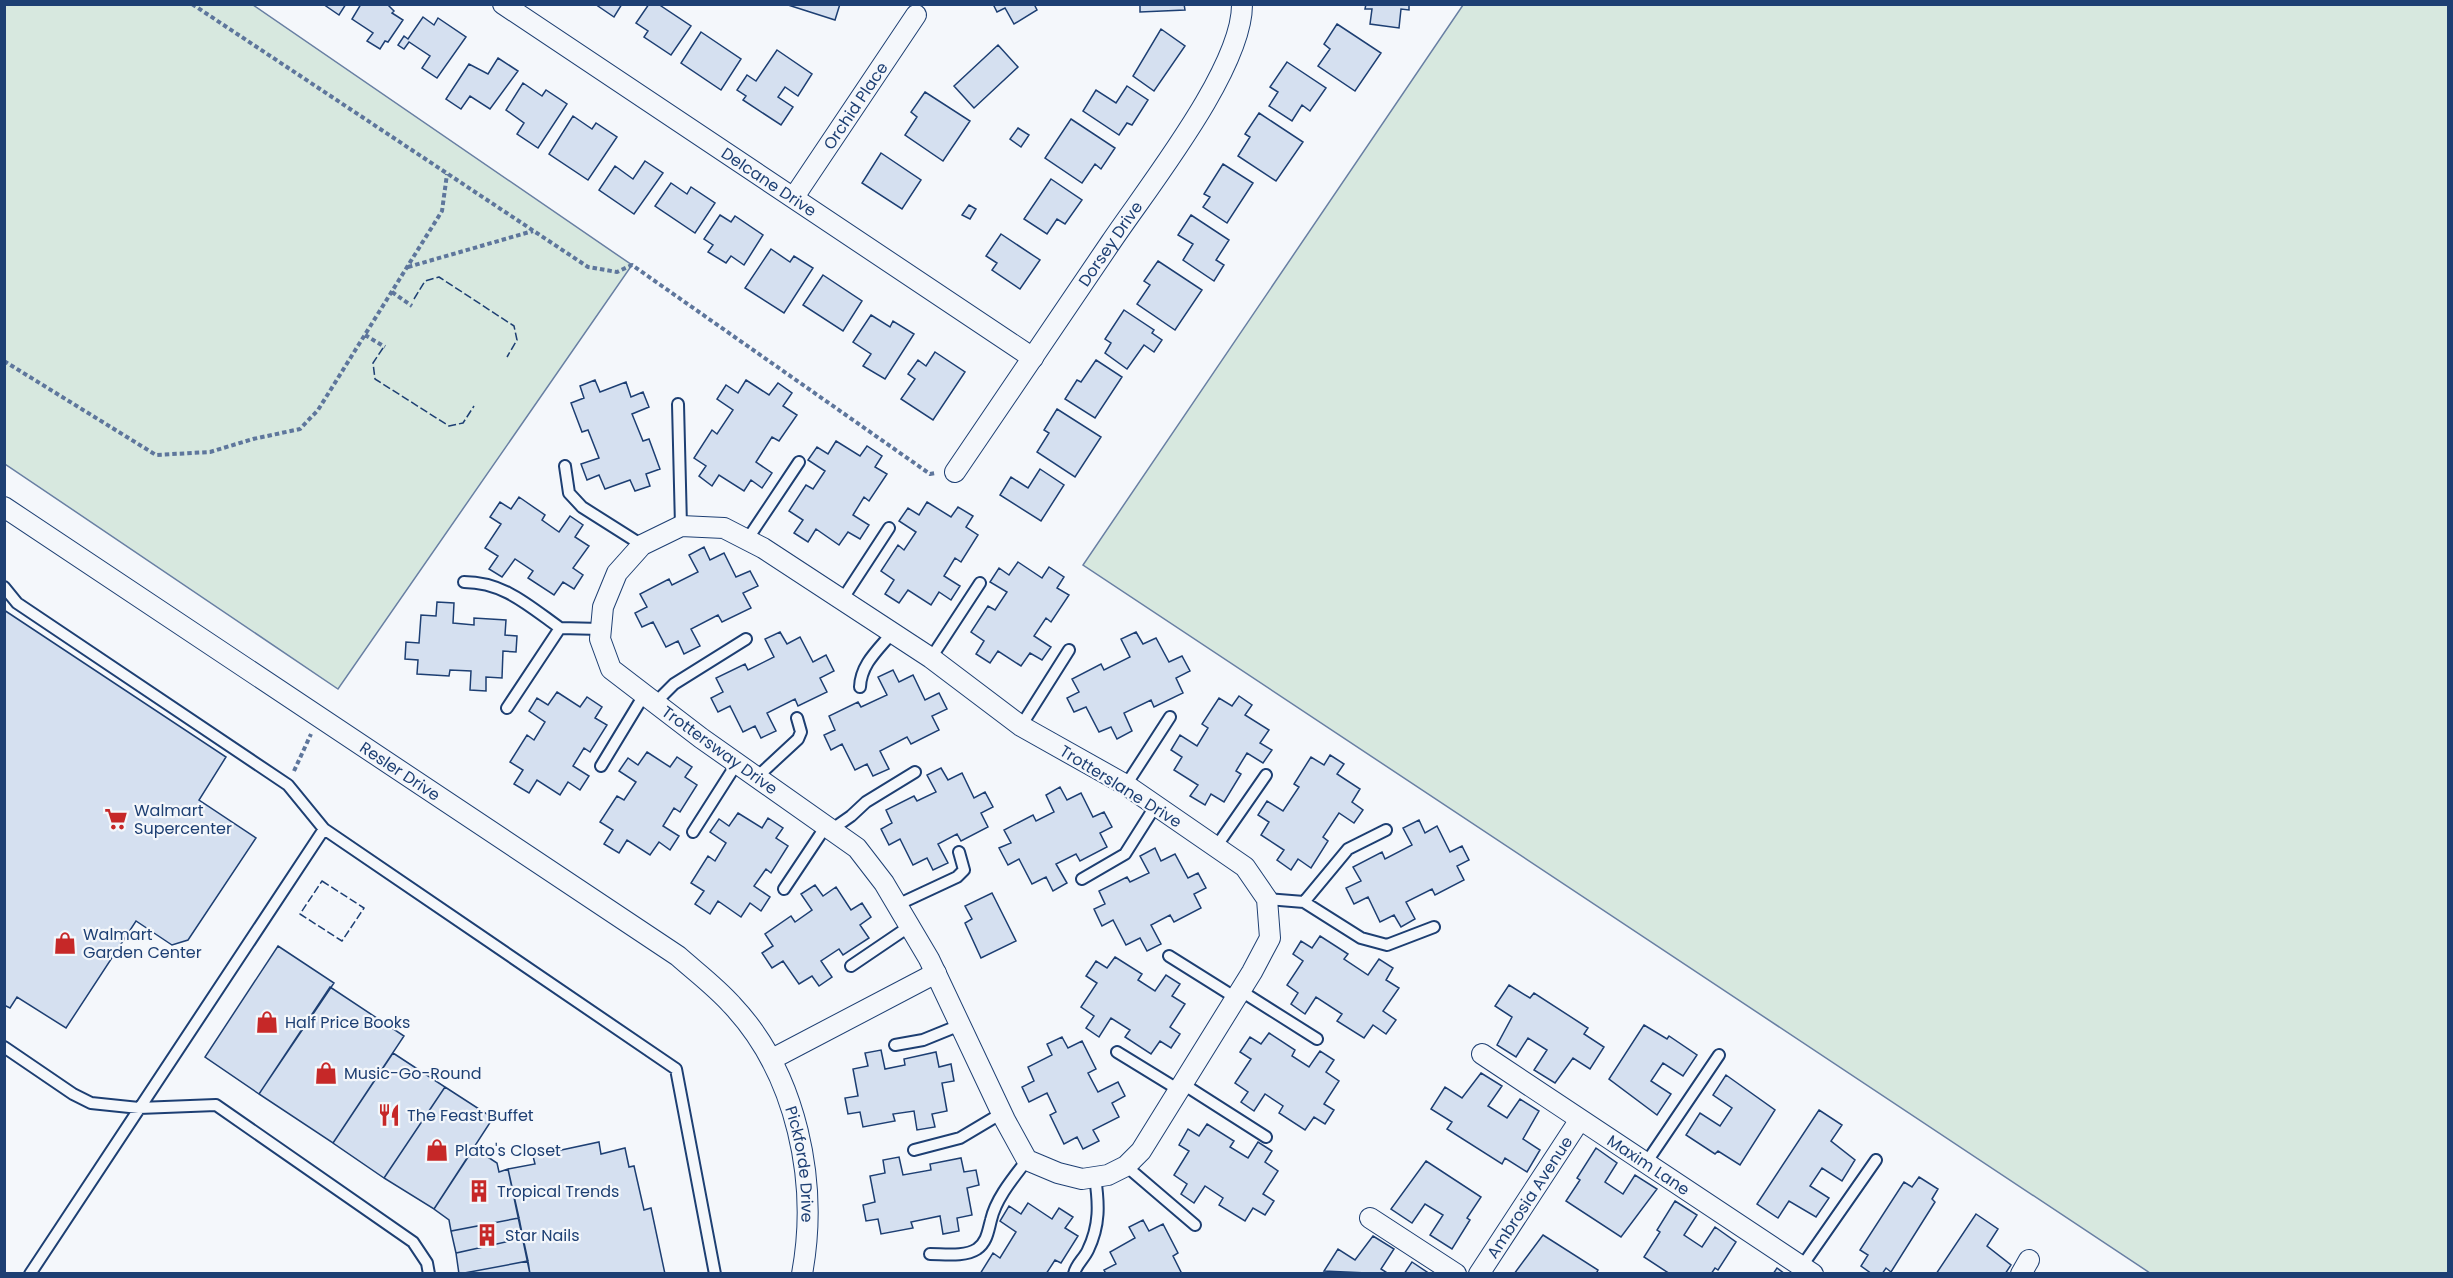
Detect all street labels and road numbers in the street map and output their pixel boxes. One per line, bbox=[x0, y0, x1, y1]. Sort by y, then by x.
street label: Orchid Place bbox=[818, 57, 893, 154]
street label: Delcane Drive bbox=[717, 142, 821, 222]
street label: Dorsey Drive bbox=[1073, 197, 1148, 291]
street label: Trottersway Drive bbox=[657, 701, 782, 800]
street label: Resler Drive bbox=[355, 736, 445, 807]
street label: Trotterslane Drive bbox=[1055, 740, 1186, 833]
street label: Pickforde Drive bbox=[779, 1103, 819, 1223]
street label: Maxim Lane bbox=[1602, 1129, 1694, 1201]
street label: Ambrosia Avenue bbox=[1481, 1132, 1578, 1263]

